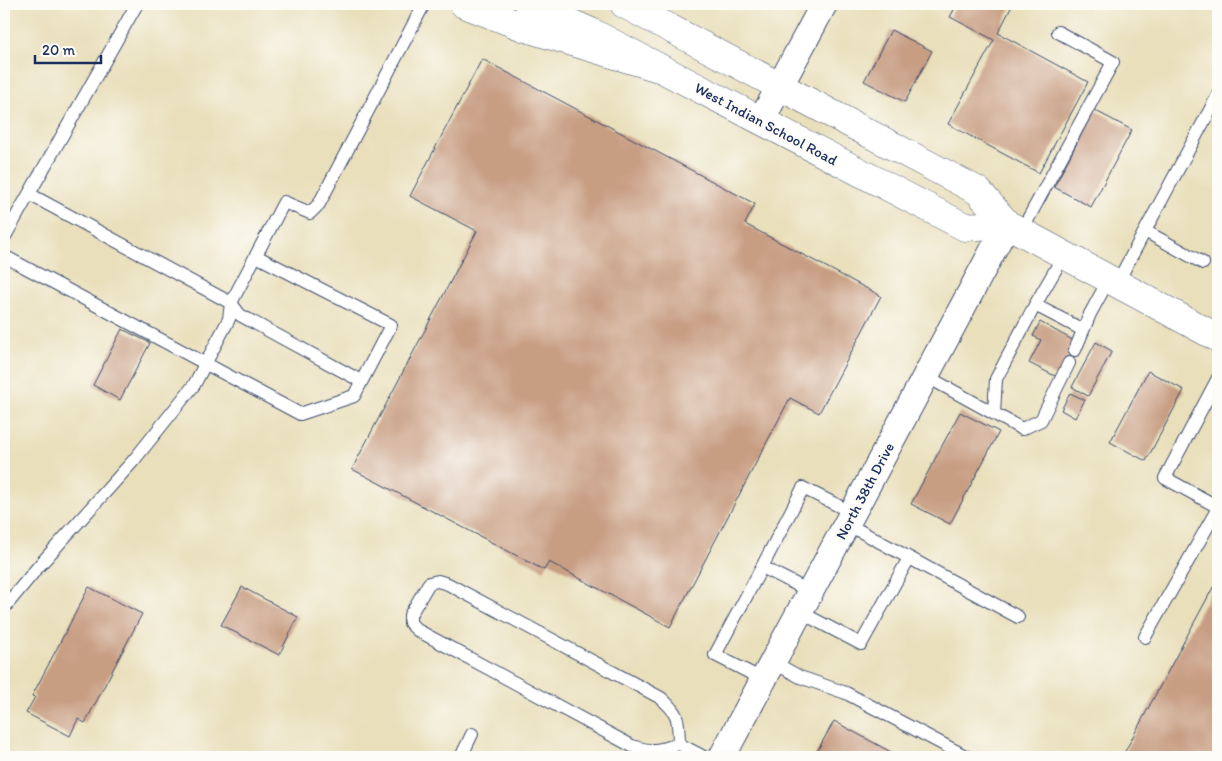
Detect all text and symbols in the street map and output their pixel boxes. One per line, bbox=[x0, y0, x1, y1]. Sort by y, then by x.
scale bar bbox=[35, 32, 101, 64]
text: 20 m bbox=[42, 41, 76, 59]
street label: West Indian School Road bbox=[691, 79, 841, 169]
street label: North 38th Drive bbox=[832, 439, 898, 543]

